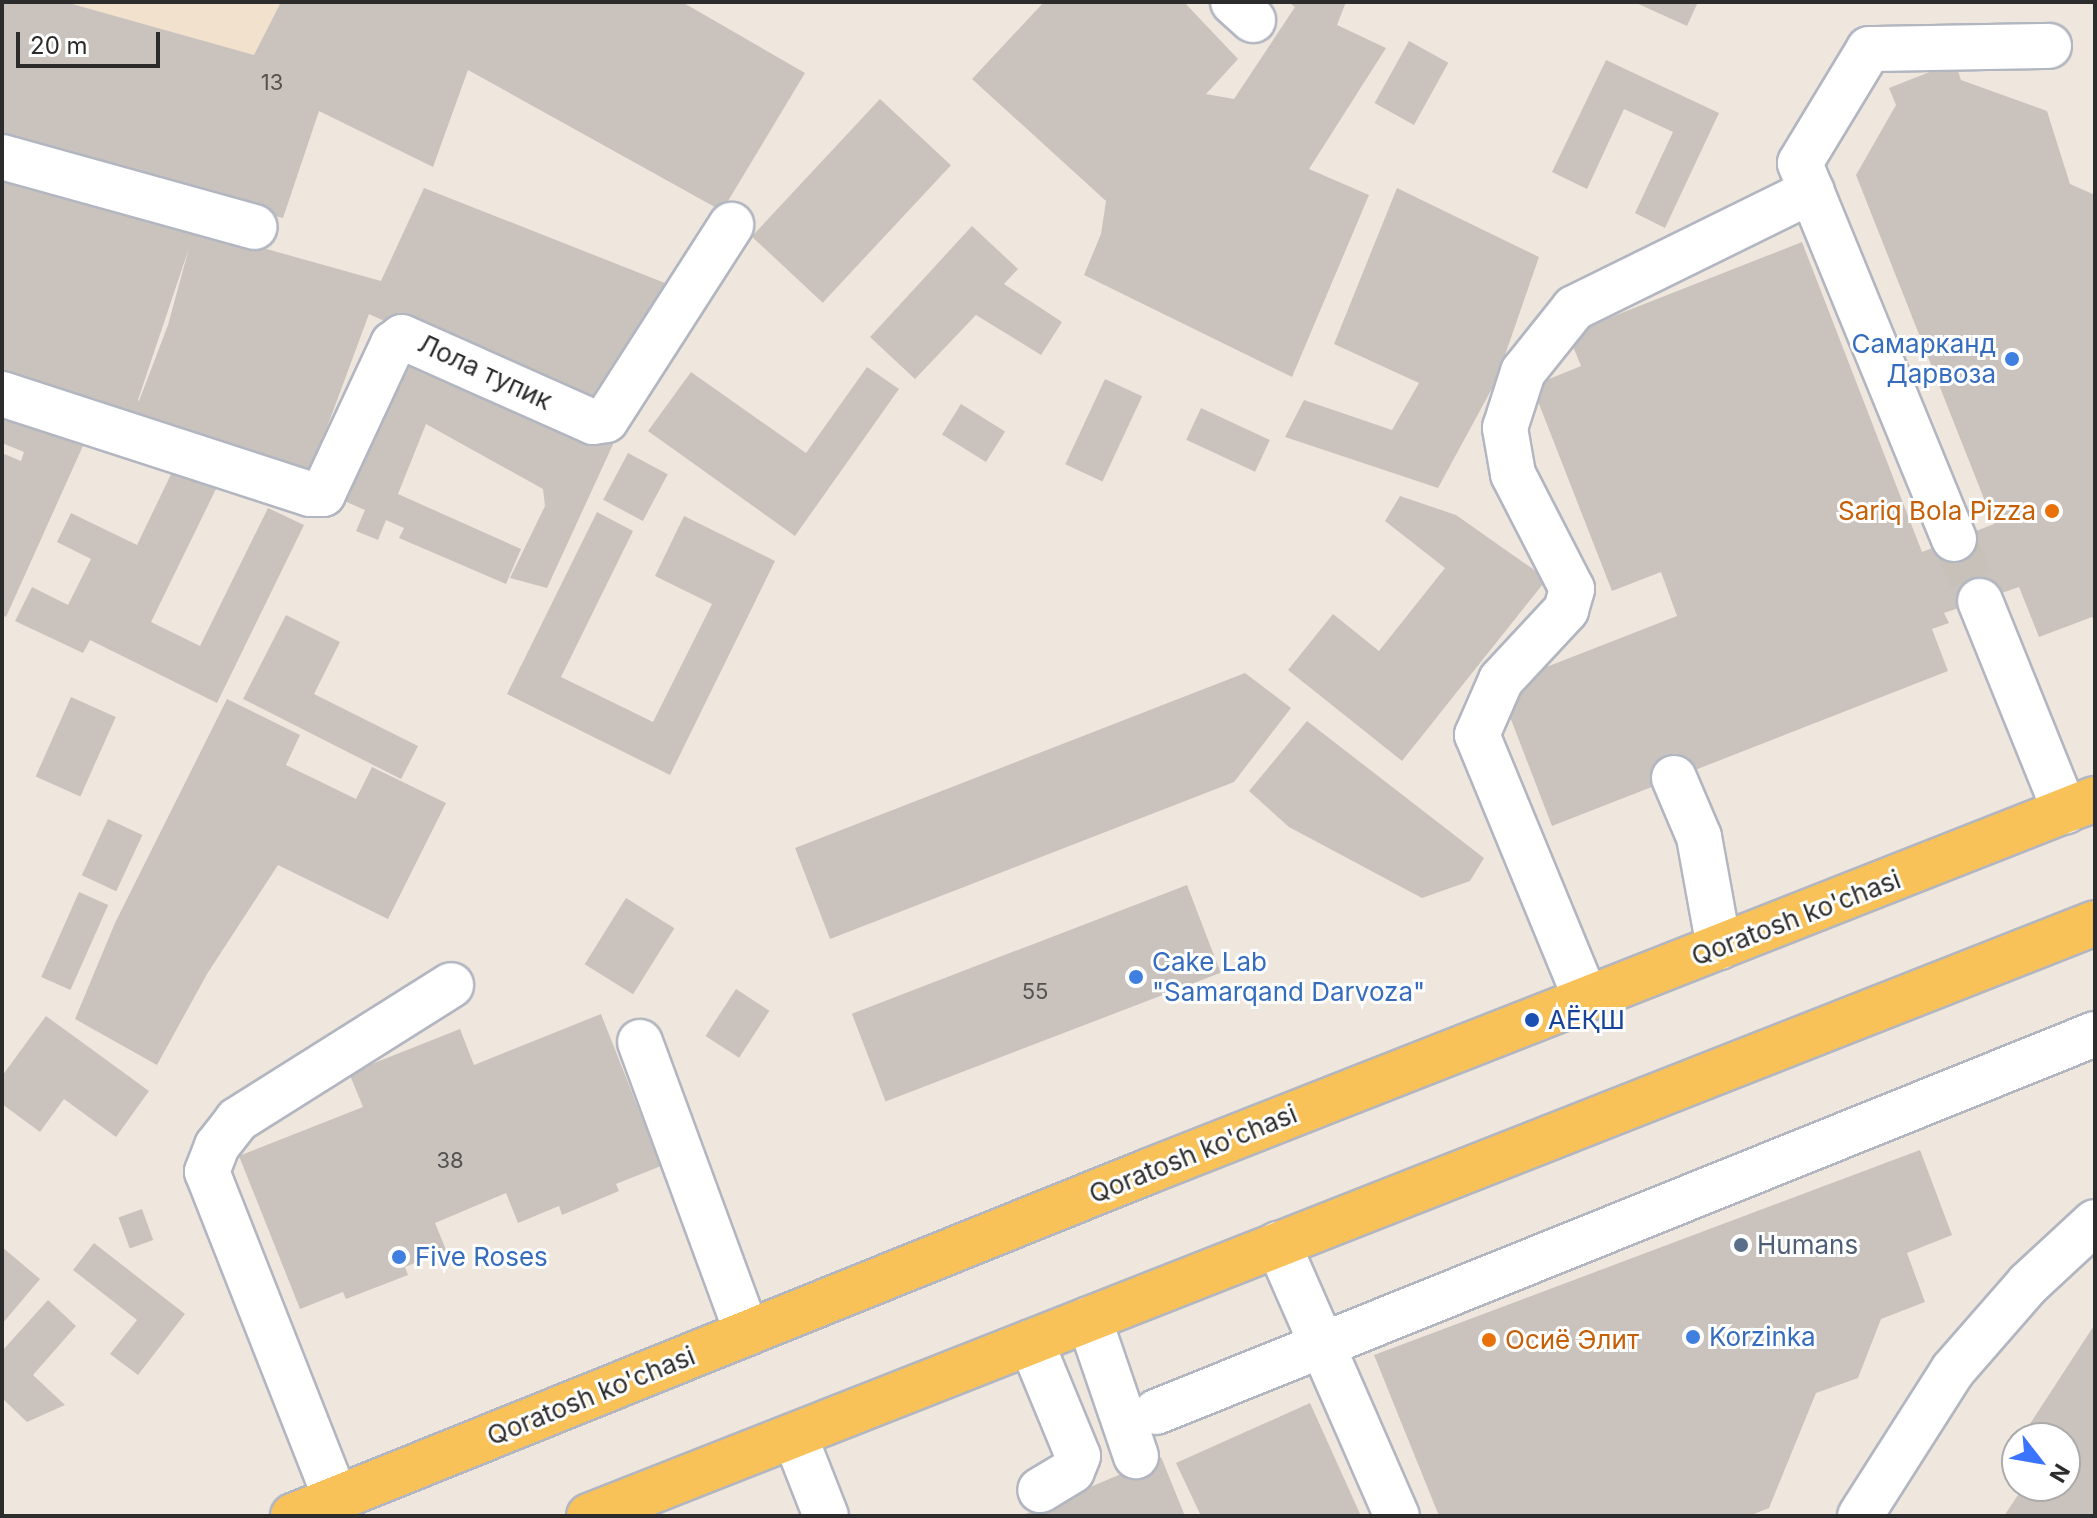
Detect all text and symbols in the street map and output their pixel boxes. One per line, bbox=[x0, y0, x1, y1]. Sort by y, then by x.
scale bar bbox=[20, 16, 164, 66]
text: 20 m bbox=[30, 31, 88, 60]
house number: 13 bbox=[261, 70, 283, 96]
street label: Лола тупик bbox=[413, 327, 557, 417]
place label: Самарканд Дарвоза bbox=[1851, 328, 1996, 390]
marker: Самарканд Дарвоза bbox=[2003, 350, 2021, 368]
place label: Sariq Bola Pizza bbox=[1838, 495, 2036, 527]
marker: Sariq Bola Pizza bbox=[2043, 502, 2061, 520]
street label: Qoratosh ko'chasi bbox=[1687, 864, 1905, 972]
place label: Cake Lab "Samarqand Darvoza" bbox=[1152, 946, 1425, 1008]
marker: Cake Lab "Samarqand Darvoza" bbox=[1127, 968, 1145, 986]
house number: 55 bbox=[1022, 979, 1048, 1005]
place label: АЁҚШ bbox=[1548, 1004, 1625, 1036]
marker: АЁҚШ bbox=[1523, 1011, 1541, 1029]
street label: Qoratosh ko'chasi bbox=[1085, 1098, 1301, 1210]
house number: 38 bbox=[436, 1148, 464, 1174]
place label: Humans bbox=[1757, 1229, 1858, 1261]
marker: Humans bbox=[1732, 1236, 1750, 1254]
place label: Five Roses bbox=[415, 1241, 548, 1273]
marker: Five Roses bbox=[390, 1248, 408, 1266]
place label: Korzinka bbox=[1709, 1321, 1816, 1353]
place label: Осиё Элит bbox=[1505, 1324, 1639, 1356]
marker: Korzinka bbox=[1684, 1328, 1702, 1346]
marker: Осиё Элит bbox=[1480, 1331, 1498, 1349]
street label: Qoratosh ko'chasi bbox=[483, 1340, 699, 1452]
north arrow bbox=[2001, 1422, 2081, 1502]
text: N bbox=[2044, 1459, 2075, 1487]

